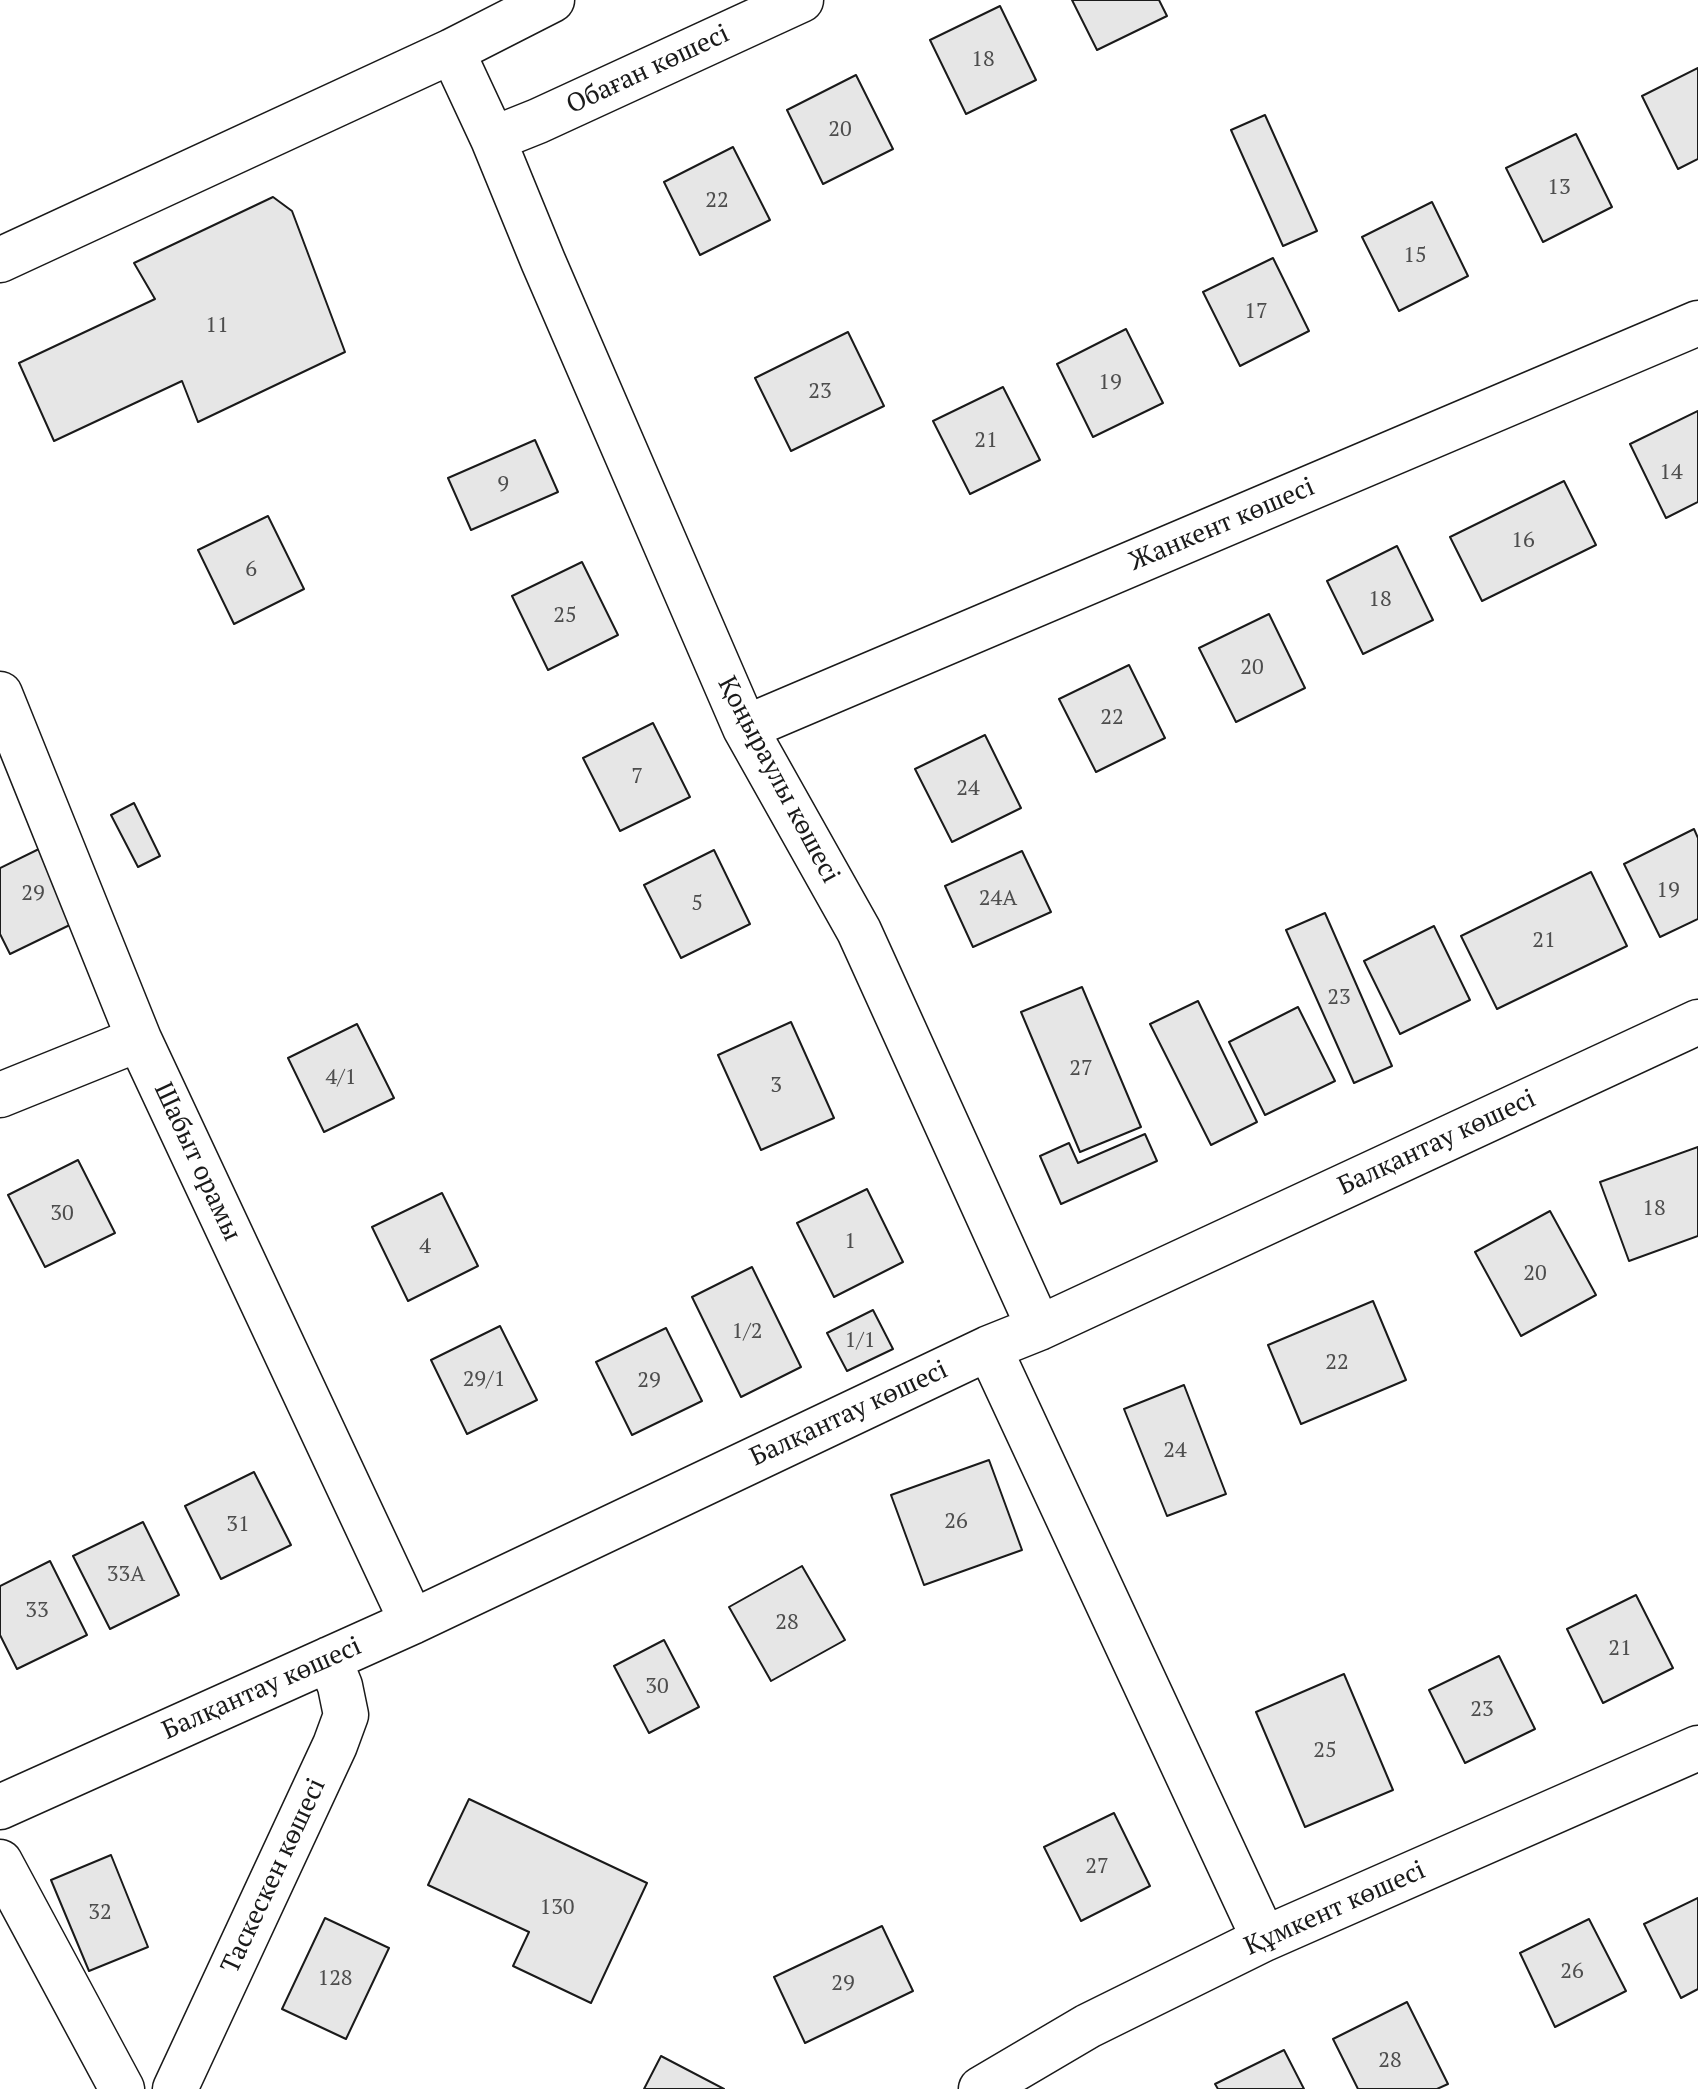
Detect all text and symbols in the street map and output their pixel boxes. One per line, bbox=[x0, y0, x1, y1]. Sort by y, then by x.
street label: Обаған көшесі bbox=[562, 19, 734, 121]
house number: 18 bbox=[971, 47, 995, 73]
house number: 20 bbox=[828, 117, 852, 143]
house number: 13 bbox=[1547, 175, 1571, 201]
house number: 22 bbox=[705, 188, 729, 214]
house number: 15 bbox=[1403, 243, 1427, 269]
house number: 17 bbox=[1244, 299, 1268, 325]
house number: 11 bbox=[205, 313, 229, 339]
house number: 19 bbox=[1098, 370, 1122, 396]
house number: 23 bbox=[808, 379, 832, 405]
house number: 21 bbox=[974, 428, 998, 454]
house number: 14 bbox=[1659, 460, 1683, 486]
house number: 9 bbox=[497, 472, 509, 498]
street label: Жанкент көшесі bbox=[1125, 472, 1319, 578]
house number: 16 bbox=[1511, 528, 1535, 554]
house number: 6 bbox=[245, 557, 257, 583]
house number: 18 bbox=[1368, 587, 1392, 613]
house number: 25 bbox=[553, 603, 577, 629]
house number: 20 bbox=[1240, 655, 1264, 681]
street label: Қоңыраулы көшесі bbox=[710, 671, 846, 889]
house number: 22 bbox=[1100, 705, 1124, 731]
house number: 7 bbox=[631, 764, 643, 790]
house number: 24 bbox=[956, 776, 980, 802]
house number: 19 bbox=[1656, 878, 1680, 904]
house number: 29 bbox=[21, 881, 45, 907]
house number: 24А bbox=[979, 886, 1017, 912]
house number: 5 bbox=[691, 891, 703, 917]
house number: 21 bbox=[1532, 928, 1556, 954]
house number: 23 bbox=[1327, 985, 1351, 1011]
house number: 27 bbox=[1069, 1056, 1093, 1082]
house number: 4/1 bbox=[325, 1065, 357, 1091]
house number: 3 bbox=[770, 1073, 782, 1099]
street label: Шабыт орамы bbox=[147, 1078, 247, 1246]
street label: Балқантау көшесі bbox=[1333, 1084, 1541, 1202]
house number: 18 bbox=[1642, 1196, 1666, 1222]
house number: 30 bbox=[50, 1201, 74, 1227]
house number: 1 bbox=[844, 1229, 856, 1255]
house number: 4 bbox=[419, 1234, 431, 1260]
house number: 20 bbox=[1523, 1261, 1547, 1287]
house number: 1/2 bbox=[731, 1319, 763, 1345]
house number: 1/1 bbox=[844, 1328, 876, 1354]
house number: 22 bbox=[1325, 1350, 1349, 1376]
street label: Балқантау көшесі bbox=[745, 1355, 953, 1473]
house number: 29/1 bbox=[463, 1367, 505, 1393]
house number: 29 bbox=[637, 1368, 661, 1394]
house number: 24 bbox=[1163, 1438, 1187, 1464]
house number: 26 bbox=[944, 1509, 968, 1535]
house number: 31 bbox=[226, 1512, 250, 1538]
house number: 33А bbox=[107, 1562, 145, 1588]
house number: 33 bbox=[25, 1598, 49, 1624]
house number: 28 bbox=[775, 1610, 799, 1636]
street label: Балқантау көшесі bbox=[158, 1631, 366, 1747]
house number: 21 bbox=[1608, 1636, 1632, 1662]
house number: 30 bbox=[645, 1674, 669, 1700]
house number: 23 bbox=[1470, 1697, 1494, 1723]
house number: 25 bbox=[1313, 1738, 1337, 1764]
street label: Таскескен көшесі bbox=[215, 1774, 333, 1978]
house number: 27 bbox=[1085, 1854, 1109, 1880]
street label: Құмкент көшесі bbox=[1240, 1855, 1430, 1963]
house number: 130 bbox=[539, 1895, 575, 1921]
house number: 32 bbox=[88, 1900, 112, 1926]
house number: 26 bbox=[1560, 1959, 1584, 1985]
house number: 128 bbox=[317, 1966, 353, 1992]
house number: 29 bbox=[831, 1971, 855, 1997]
house number: 28 bbox=[1378, 2048, 1402, 2074]

